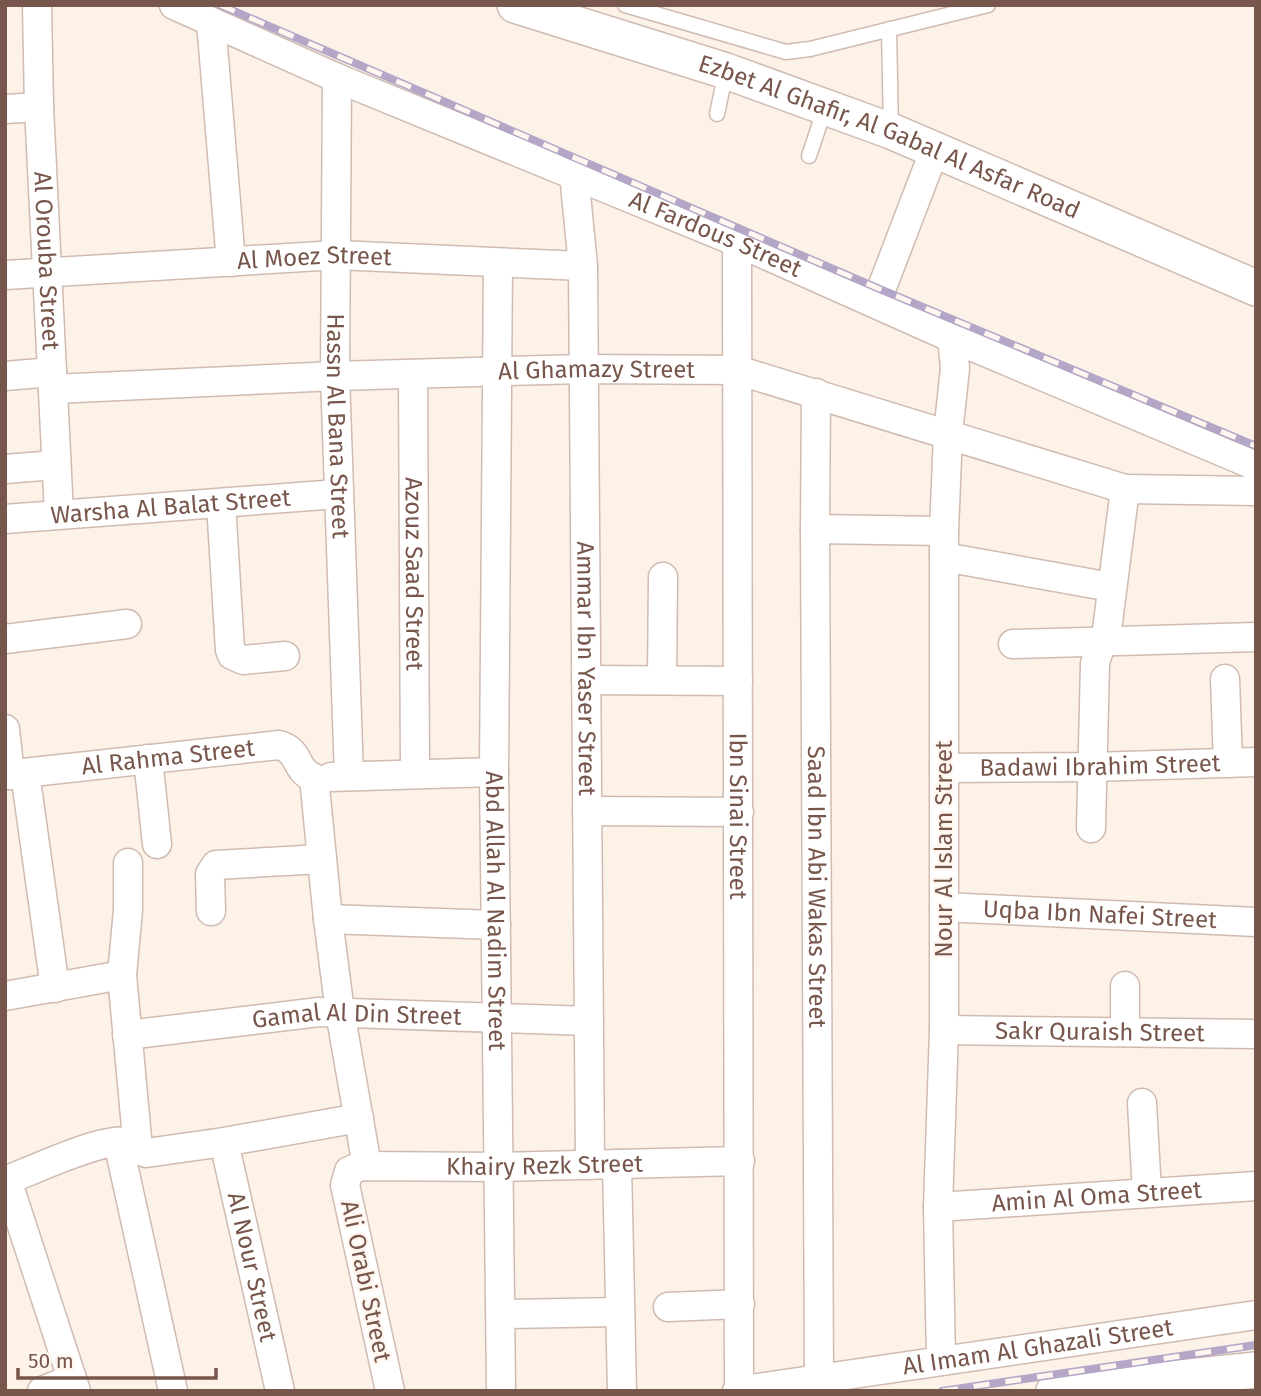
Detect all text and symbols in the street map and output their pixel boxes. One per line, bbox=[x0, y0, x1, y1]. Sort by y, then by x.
street label: Ezbet Al Ghafir, Al Gabal Al Asfar Road bbox=[695, 49, 1084, 225]
street label: Al Orouba Street bbox=[28, 171, 65, 351]
street label: Al Fardous Street bbox=[625, 185, 806, 283]
street label: Al Moez Street bbox=[236, 241, 393, 275]
street label: Hassn Al Bana Street bbox=[321, 313, 355, 539]
street label: Al Ghamazy Street bbox=[498, 355, 696, 385]
street label: Azouz Saad Street bbox=[400, 477, 428, 671]
street label: Warsha Al Balat Street bbox=[50, 484, 292, 530]
street label: Ammar Ibn Yaser Street bbox=[571, 541, 601, 796]
street label: Ibn Sinai Street bbox=[724, 732, 752, 900]
street label: Al Rahma Street bbox=[80, 734, 256, 781]
street label: Nour Al Islam Street bbox=[930, 740, 958, 958]
street label: Saad Ibn Abi Wakas Street bbox=[802, 746, 831, 1029]
street label: Badawi Ibrahim Street bbox=[979, 749, 1221, 782]
street label: Abd Allah Al Nadim Street bbox=[480, 771, 511, 1051]
street label: Uqba Ibn Nafei Street bbox=[982, 895, 1218, 934]
street label: Gamal Al Din Street bbox=[250, 998, 462, 1034]
street label: Sakr Quraish Street bbox=[995, 1017, 1205, 1047]
street label: Khairy Rezk Street bbox=[446, 1149, 644, 1181]
street label: Amin Al Oma Street bbox=[991, 1176, 1203, 1217]
street label: Al Nour Street bbox=[222, 1189, 283, 1345]
street label: Ali Orabi Street bbox=[335, 1198, 397, 1365]
street label: Al Imam Al Ghazali Street bbox=[901, 1313, 1175, 1381]
scale bar bbox=[18, 1336, 215, 1380]
text: 50 m bbox=[28, 1348, 74, 1374]

